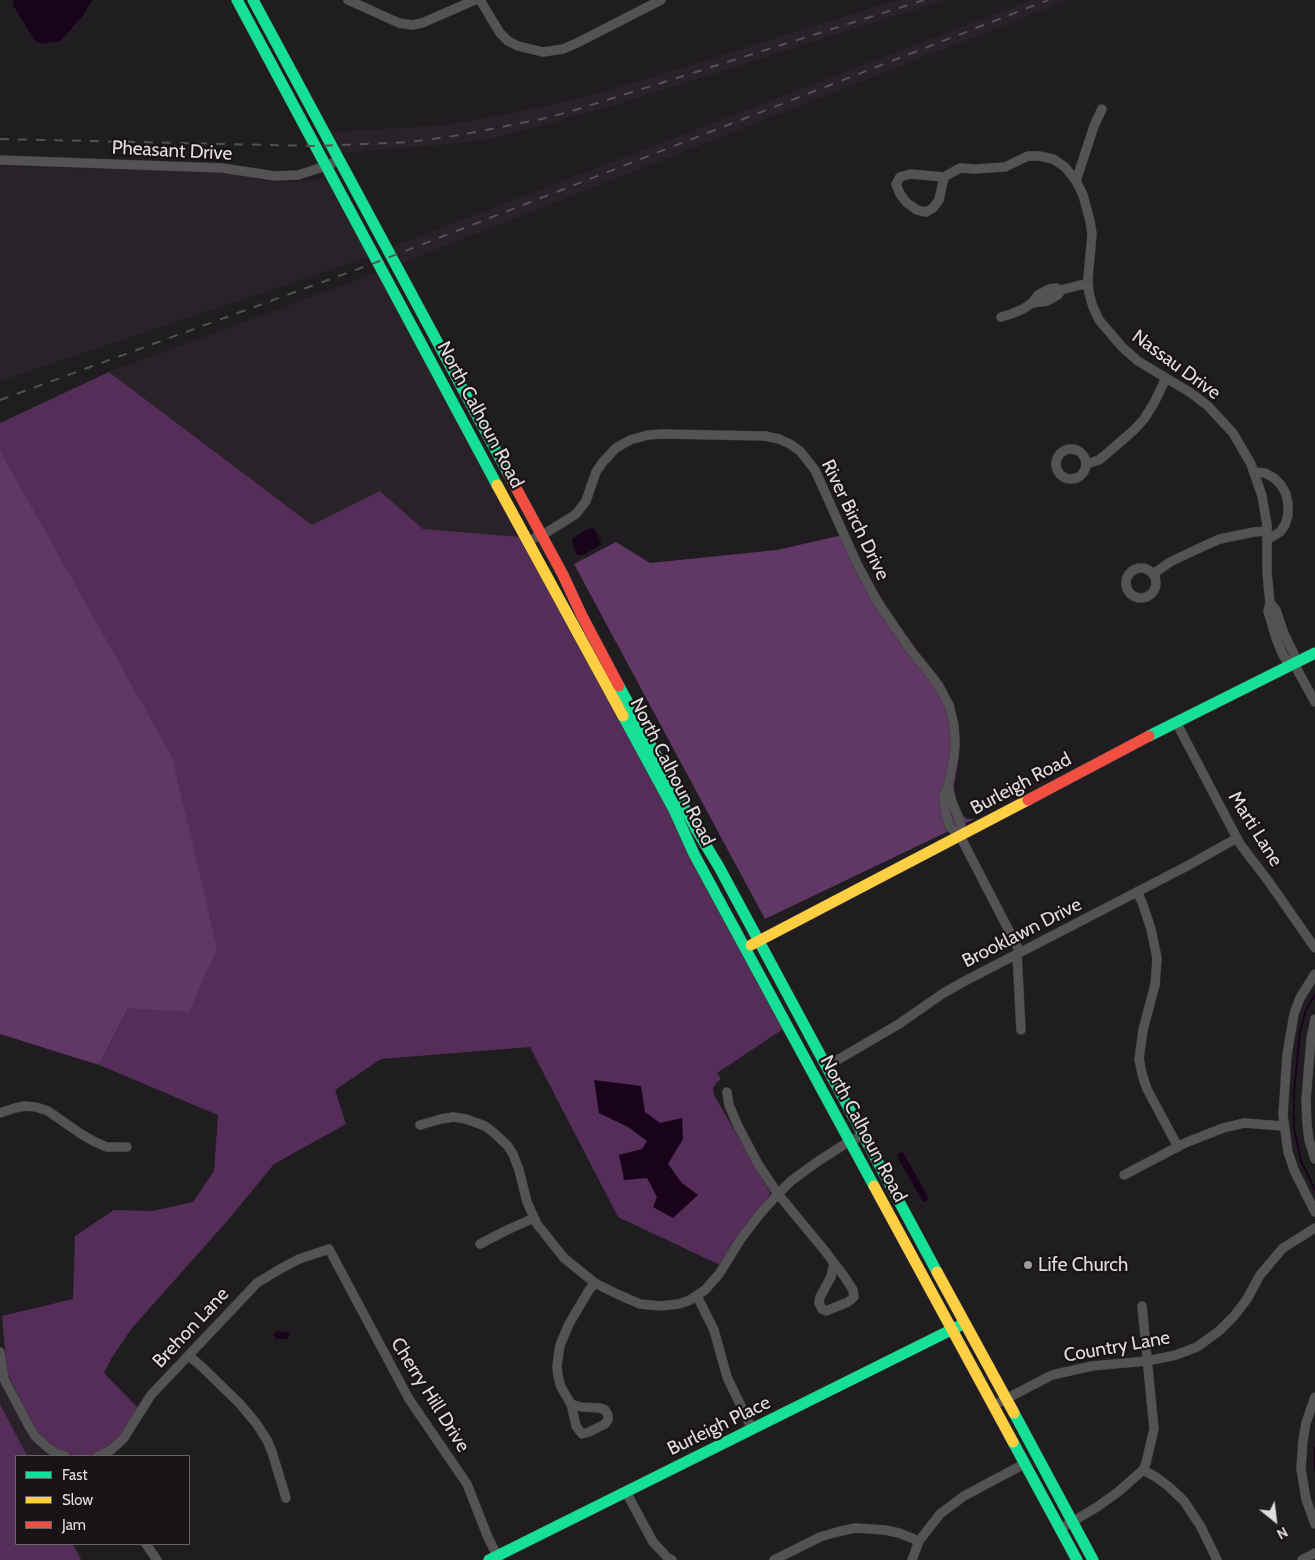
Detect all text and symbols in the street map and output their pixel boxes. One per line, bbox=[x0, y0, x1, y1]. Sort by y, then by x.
street label: Pheasant Drive bbox=[111, 136, 233, 166]
street label: Nassau Drive bbox=[1127, 325, 1225, 405]
street label: North Calhoun Road bbox=[432, 338, 528, 492]
street label: River Birch Drive bbox=[816, 456, 894, 584]
street label: North Calhoun Road bbox=[625, 694, 719, 850]
street label: Burleigh Road bbox=[967, 748, 1075, 820]
street label: Marti Lane bbox=[1223, 787, 1287, 871]
street label: Brooklawn Drive bbox=[958, 893, 1086, 973]
street label: North Calhoun Road bbox=[815, 1052, 911, 1206]
place label: Life Church bbox=[1038, 1254, 1128, 1276]
marker: Life Church bbox=[1022, 1259, 1034, 1271]
street label: Brehon Lane bbox=[148, 1283, 234, 1373]
street label: Country Lane bbox=[1062, 1326, 1172, 1368]
street label: Cherry Hill Drive bbox=[386, 1334, 474, 1456]
street label: Burleigh Place bbox=[664, 1391, 774, 1461]
legend bbox=[15, 1455, 190, 1545]
text: Fast bbox=[62, 1466, 87, 1484]
text: Slow bbox=[62, 1491, 93, 1509]
north arrow bbox=[1250, 1495, 1300, 1545]
text: Jam bbox=[62, 1516, 86, 1534]
text: N bbox=[1274, 1523, 1291, 1543]

